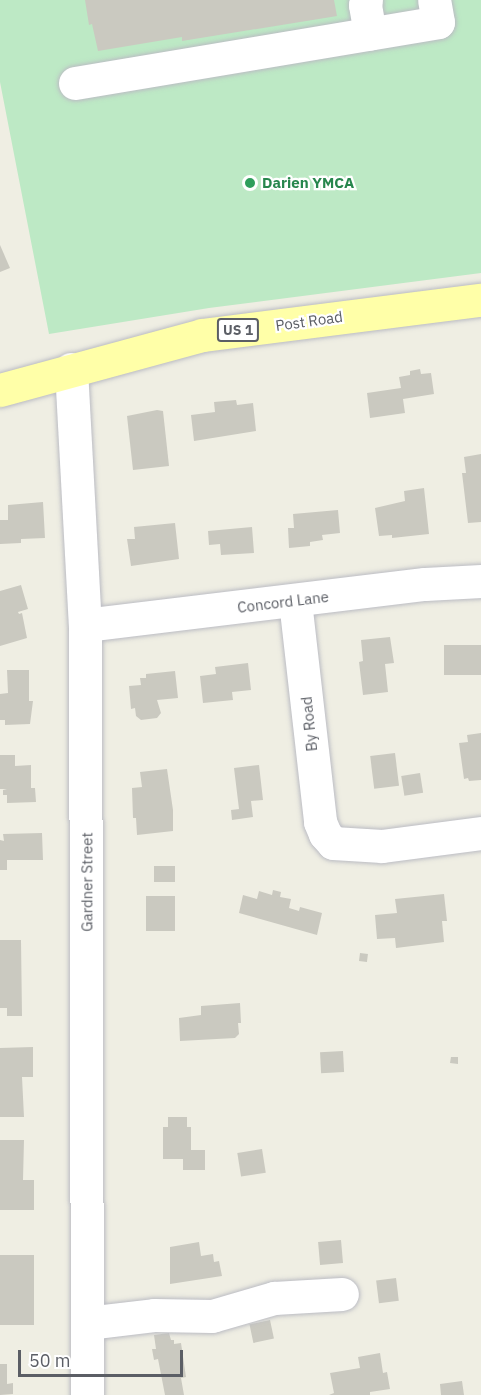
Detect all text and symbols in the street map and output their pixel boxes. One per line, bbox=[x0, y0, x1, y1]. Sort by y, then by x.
place label: Darien YMCA bbox=[262, 174, 354, 192]
marker: Darien YMCA bbox=[243, 176, 257, 190]
street label: Post Road bbox=[274, 307, 344, 335]
road number: US 1 bbox=[216, 319, 260, 341]
street label: Concord Lane bbox=[236, 587, 330, 617]
street label: By Road bbox=[297, 696, 321, 752]
street label: Gardner Street bbox=[78, 832, 96, 932]
scale bar bbox=[21, 1338, 186, 1376]
text: 50 m bbox=[29, 1349, 71, 1372]

